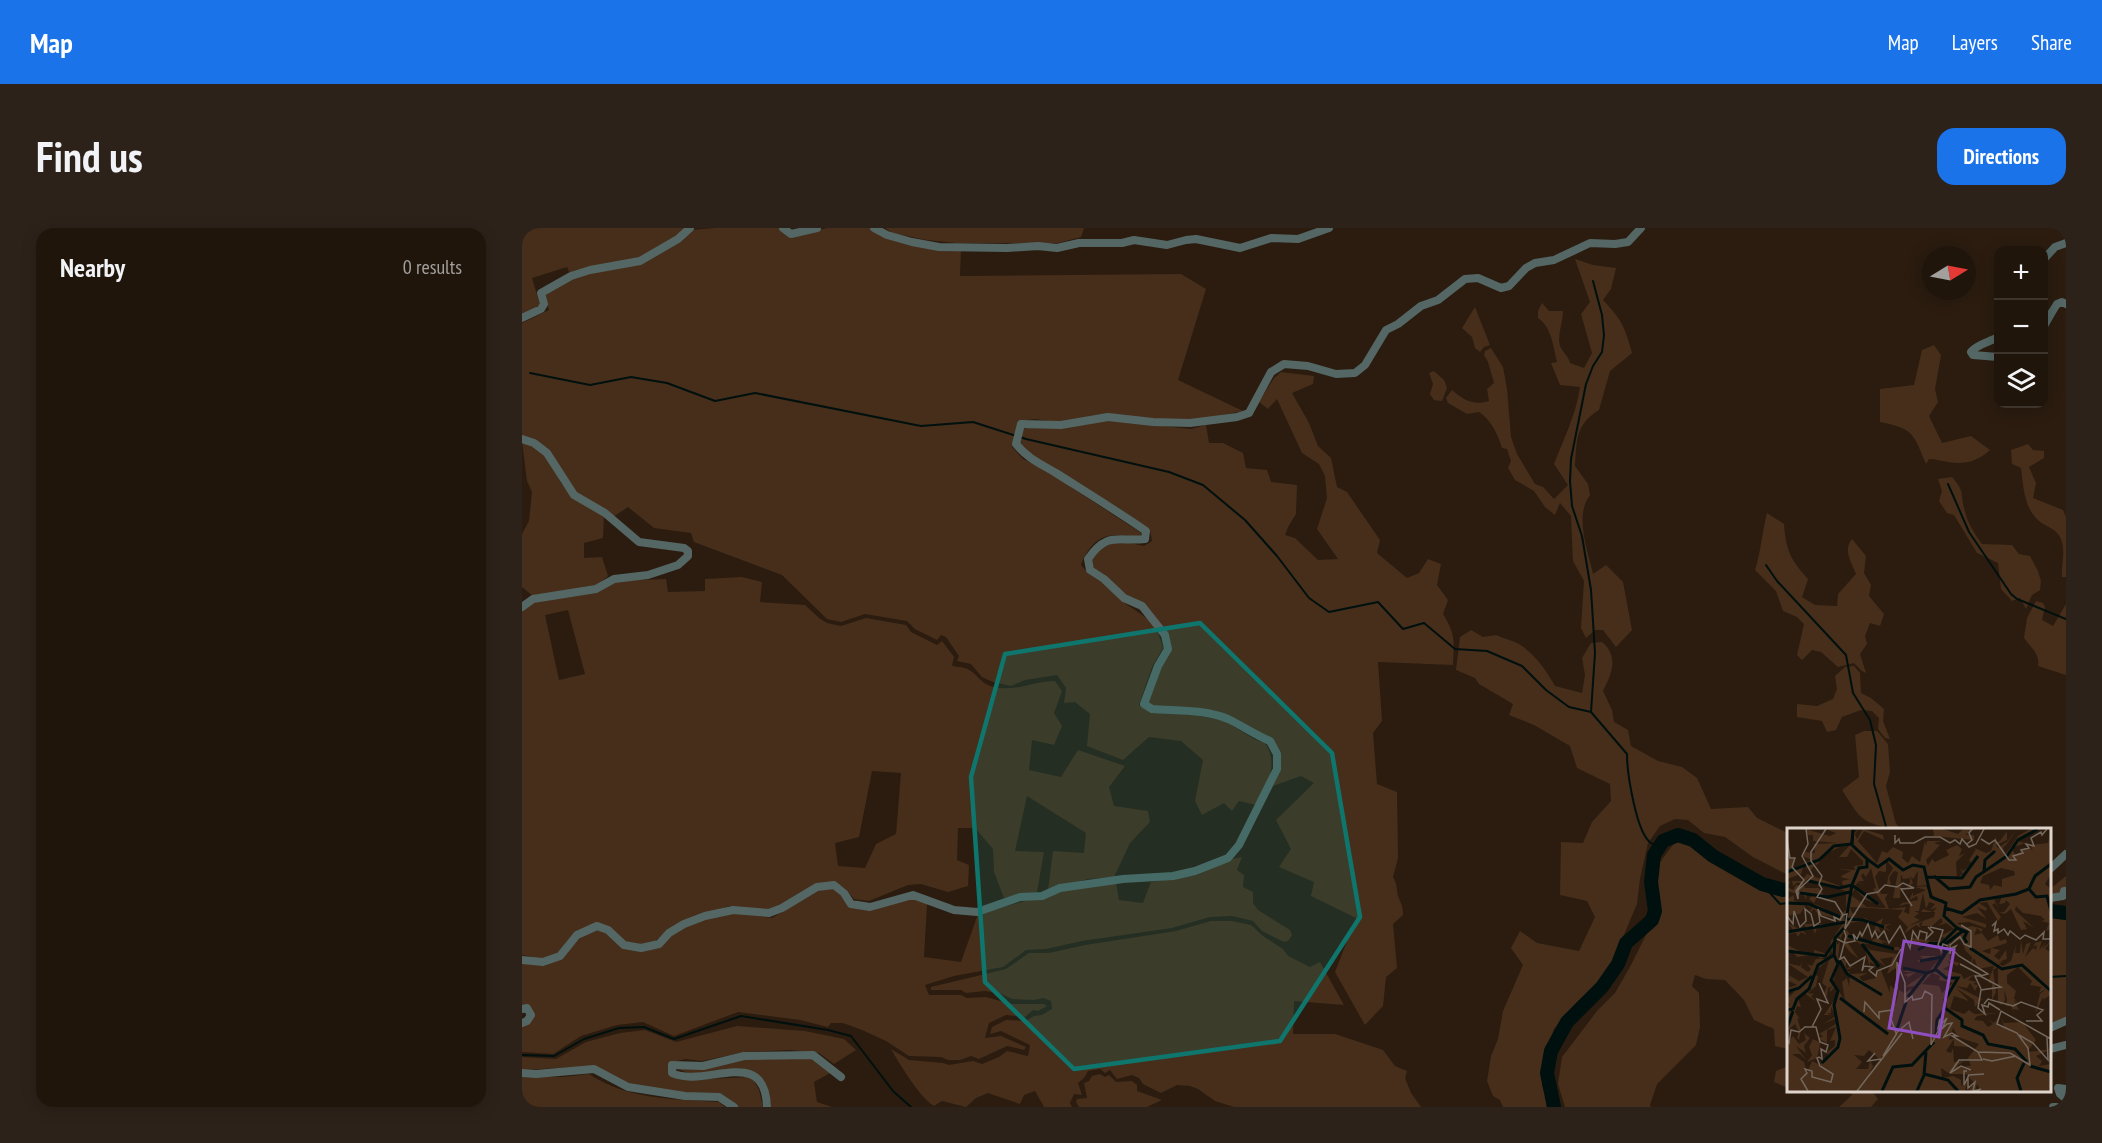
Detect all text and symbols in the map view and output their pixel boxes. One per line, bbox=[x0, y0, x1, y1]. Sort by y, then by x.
text: Map bbox=[30, 24, 73, 61]
text: Map bbox=[1888, 29, 1919, 56]
text: Layers bbox=[1952, 29, 1998, 56]
text: Share bbox=[2031, 29, 2072, 56]
button: Directions bbox=[1937, 128, 2066, 185]
text: Find us bbox=[36, 129, 143, 184]
north arrow bbox=[1922, 246, 1976, 300]
map controls bbox=[1994, 246, 2048, 408]
button: + bbox=[1994, 246, 2048, 300]
text: Nearby bbox=[60, 251, 125, 284]
text: 0 results bbox=[403, 254, 462, 280]
button: − bbox=[1994, 300, 2048, 354]
button: layers bbox=[1994, 354, 2048, 408]
inset map bbox=[1787, 828, 2051, 1092]

